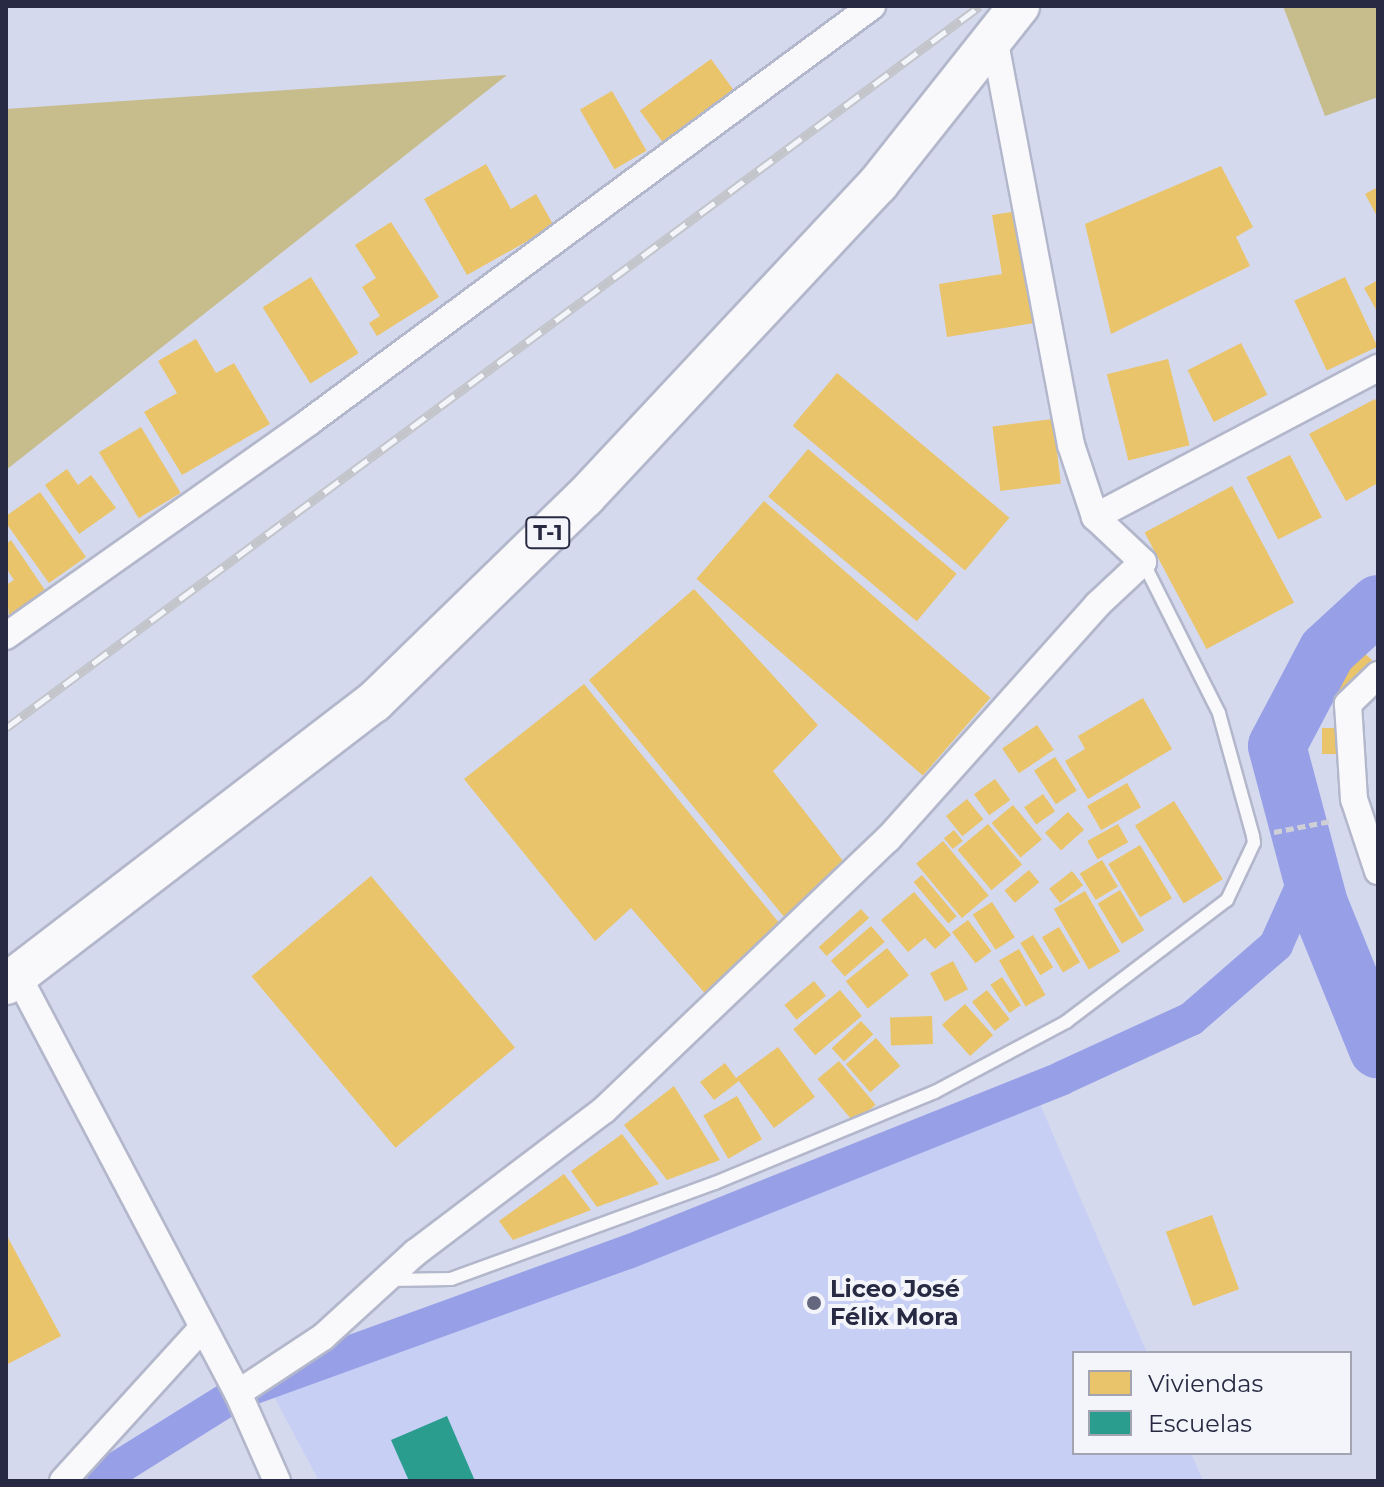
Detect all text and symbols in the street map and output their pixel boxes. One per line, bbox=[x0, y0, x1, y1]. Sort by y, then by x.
road number: T-1 bbox=[524, 515, 572, 551]
place label: Liceo José Félix Mora bbox=[830, 1275, 960, 1331]
marker: Liceo José Félix Mora bbox=[805, 1294, 823, 1312]
legend bbox=[1072, 1351, 1352, 1455]
text: Viviendas bbox=[1148, 1369, 1263, 1398]
text: Escuelas bbox=[1148, 1409, 1252, 1438]

